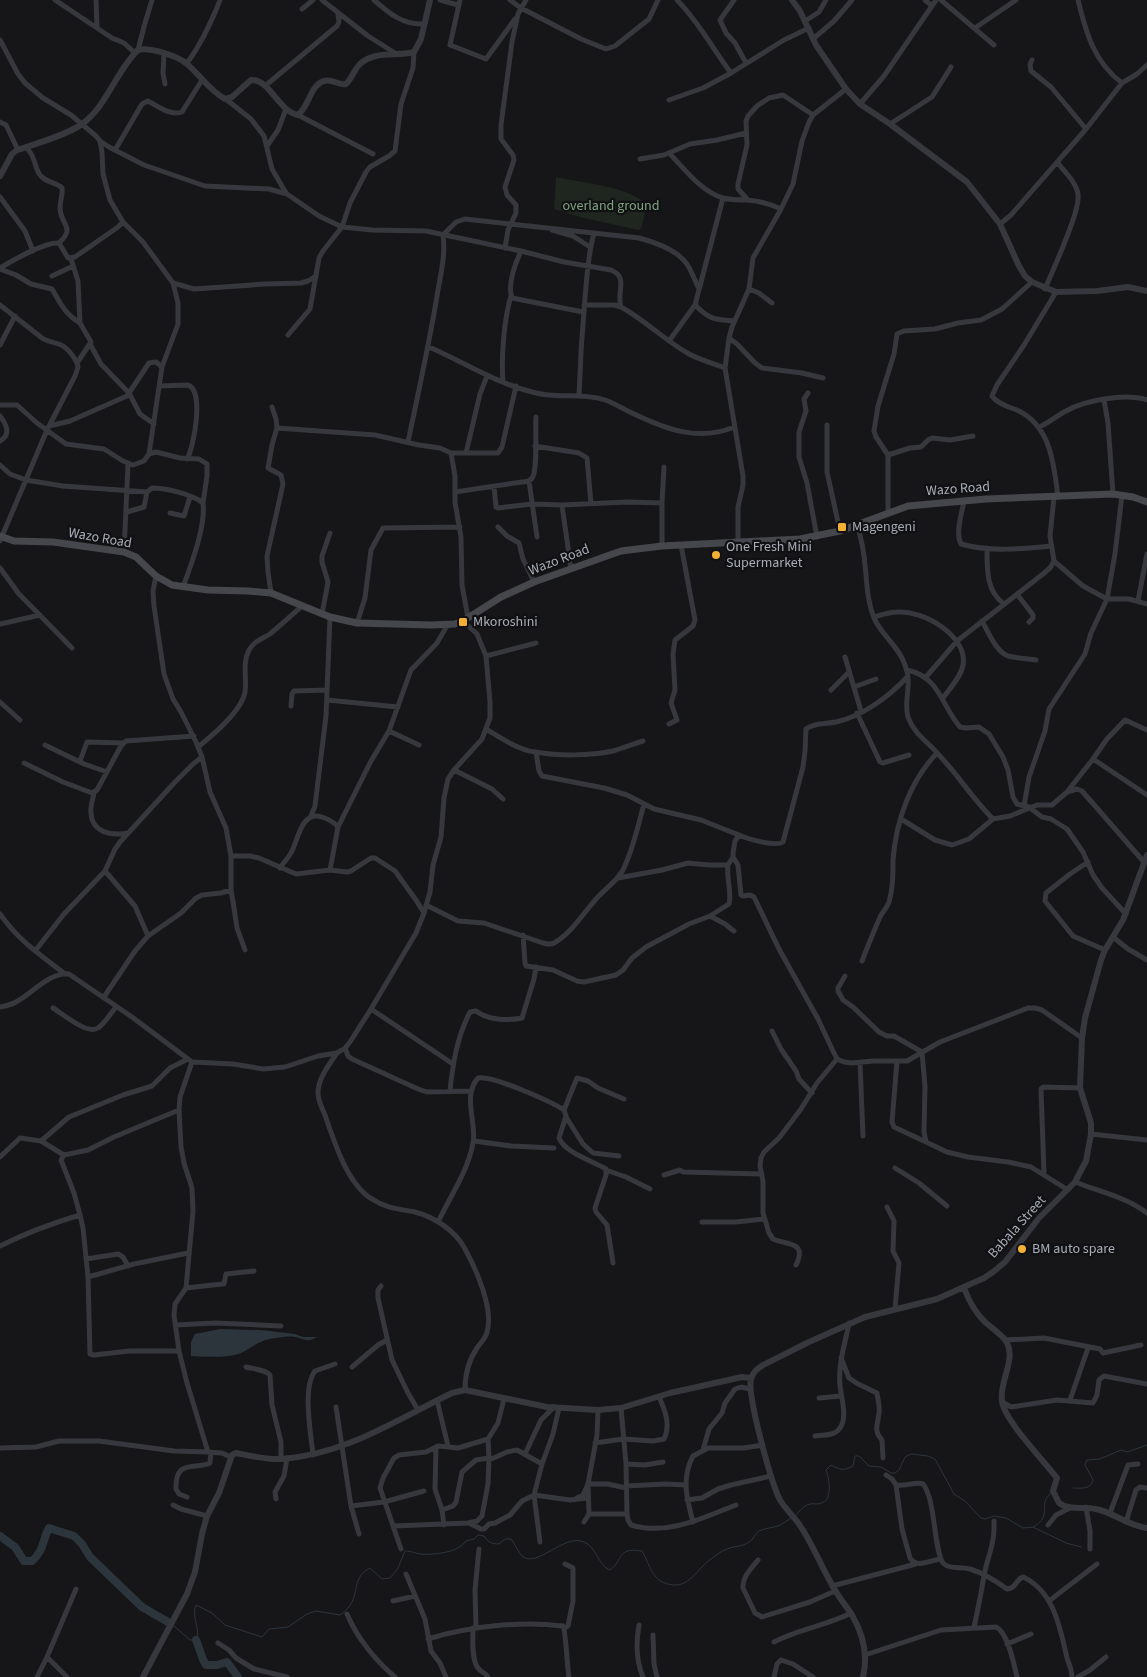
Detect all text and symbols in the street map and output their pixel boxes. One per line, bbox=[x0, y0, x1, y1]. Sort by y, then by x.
park label: overland ground bbox=[562, 196, 660, 216]
street label: Wazo Road bbox=[925, 477, 991, 501]
place label: Magengeni bbox=[852, 517, 916, 537]
marker: Magengeni bbox=[836, 521, 848, 533]
street label: Wazo Road bbox=[67, 523, 133, 553]
place label: One Fresh Mini Supermarket bbox=[726, 537, 812, 573]
street label: Wazo Road bbox=[526, 539, 592, 581]
marker: One Fresh Mini Supermarket bbox=[710, 549, 722, 561]
place label: Mkoroshini bbox=[473, 612, 538, 632]
marker: Mkoroshini bbox=[457, 616, 469, 628]
street label: Babala Street bbox=[983, 1191, 1051, 1263]
place label: BM auto spare bbox=[1032, 1239, 1115, 1259]
marker: BM auto spare bbox=[1016, 1243, 1028, 1255]

